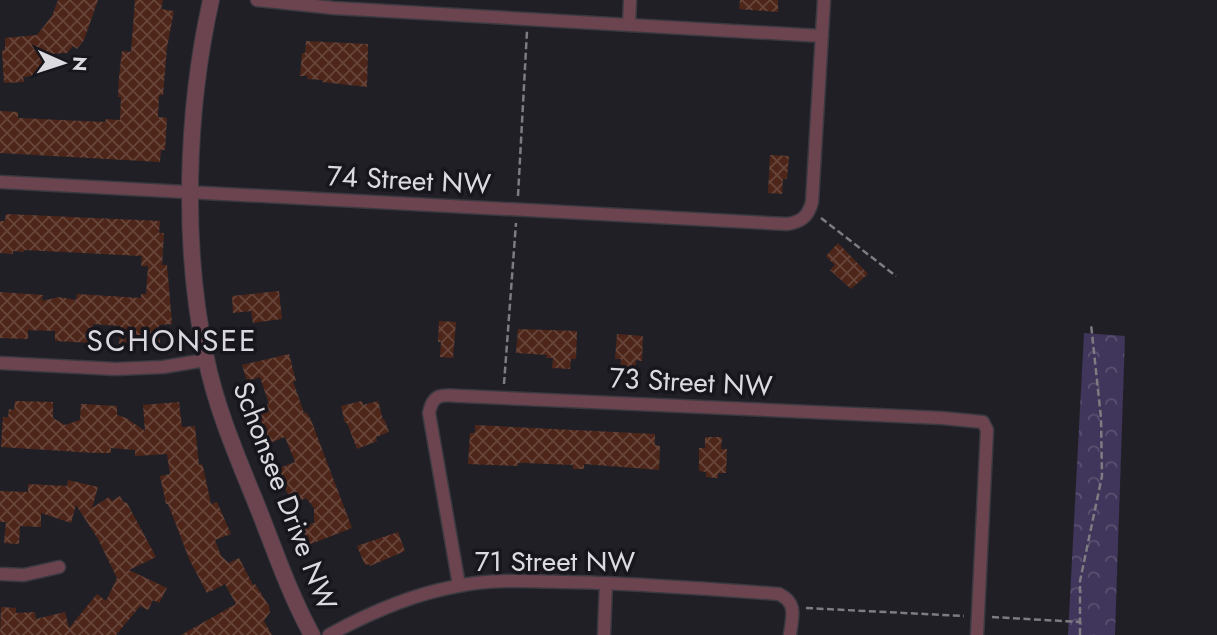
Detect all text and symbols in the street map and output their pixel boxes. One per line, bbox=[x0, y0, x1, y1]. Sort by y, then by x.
north arrow bbox=[28, 28, 98, 98]
text: N bbox=[66, 56, 93, 72]
street label: 74 Street NW bbox=[326, 155, 492, 205]
district label: SCHONSEE bbox=[87, 319, 257, 362]
street label: 73 Street NW bbox=[609, 357, 774, 407]
street label: Schonsee Drive NW bbox=[222, 376, 348, 617]
street label: 71 Street NW bbox=[475, 541, 635, 582]

